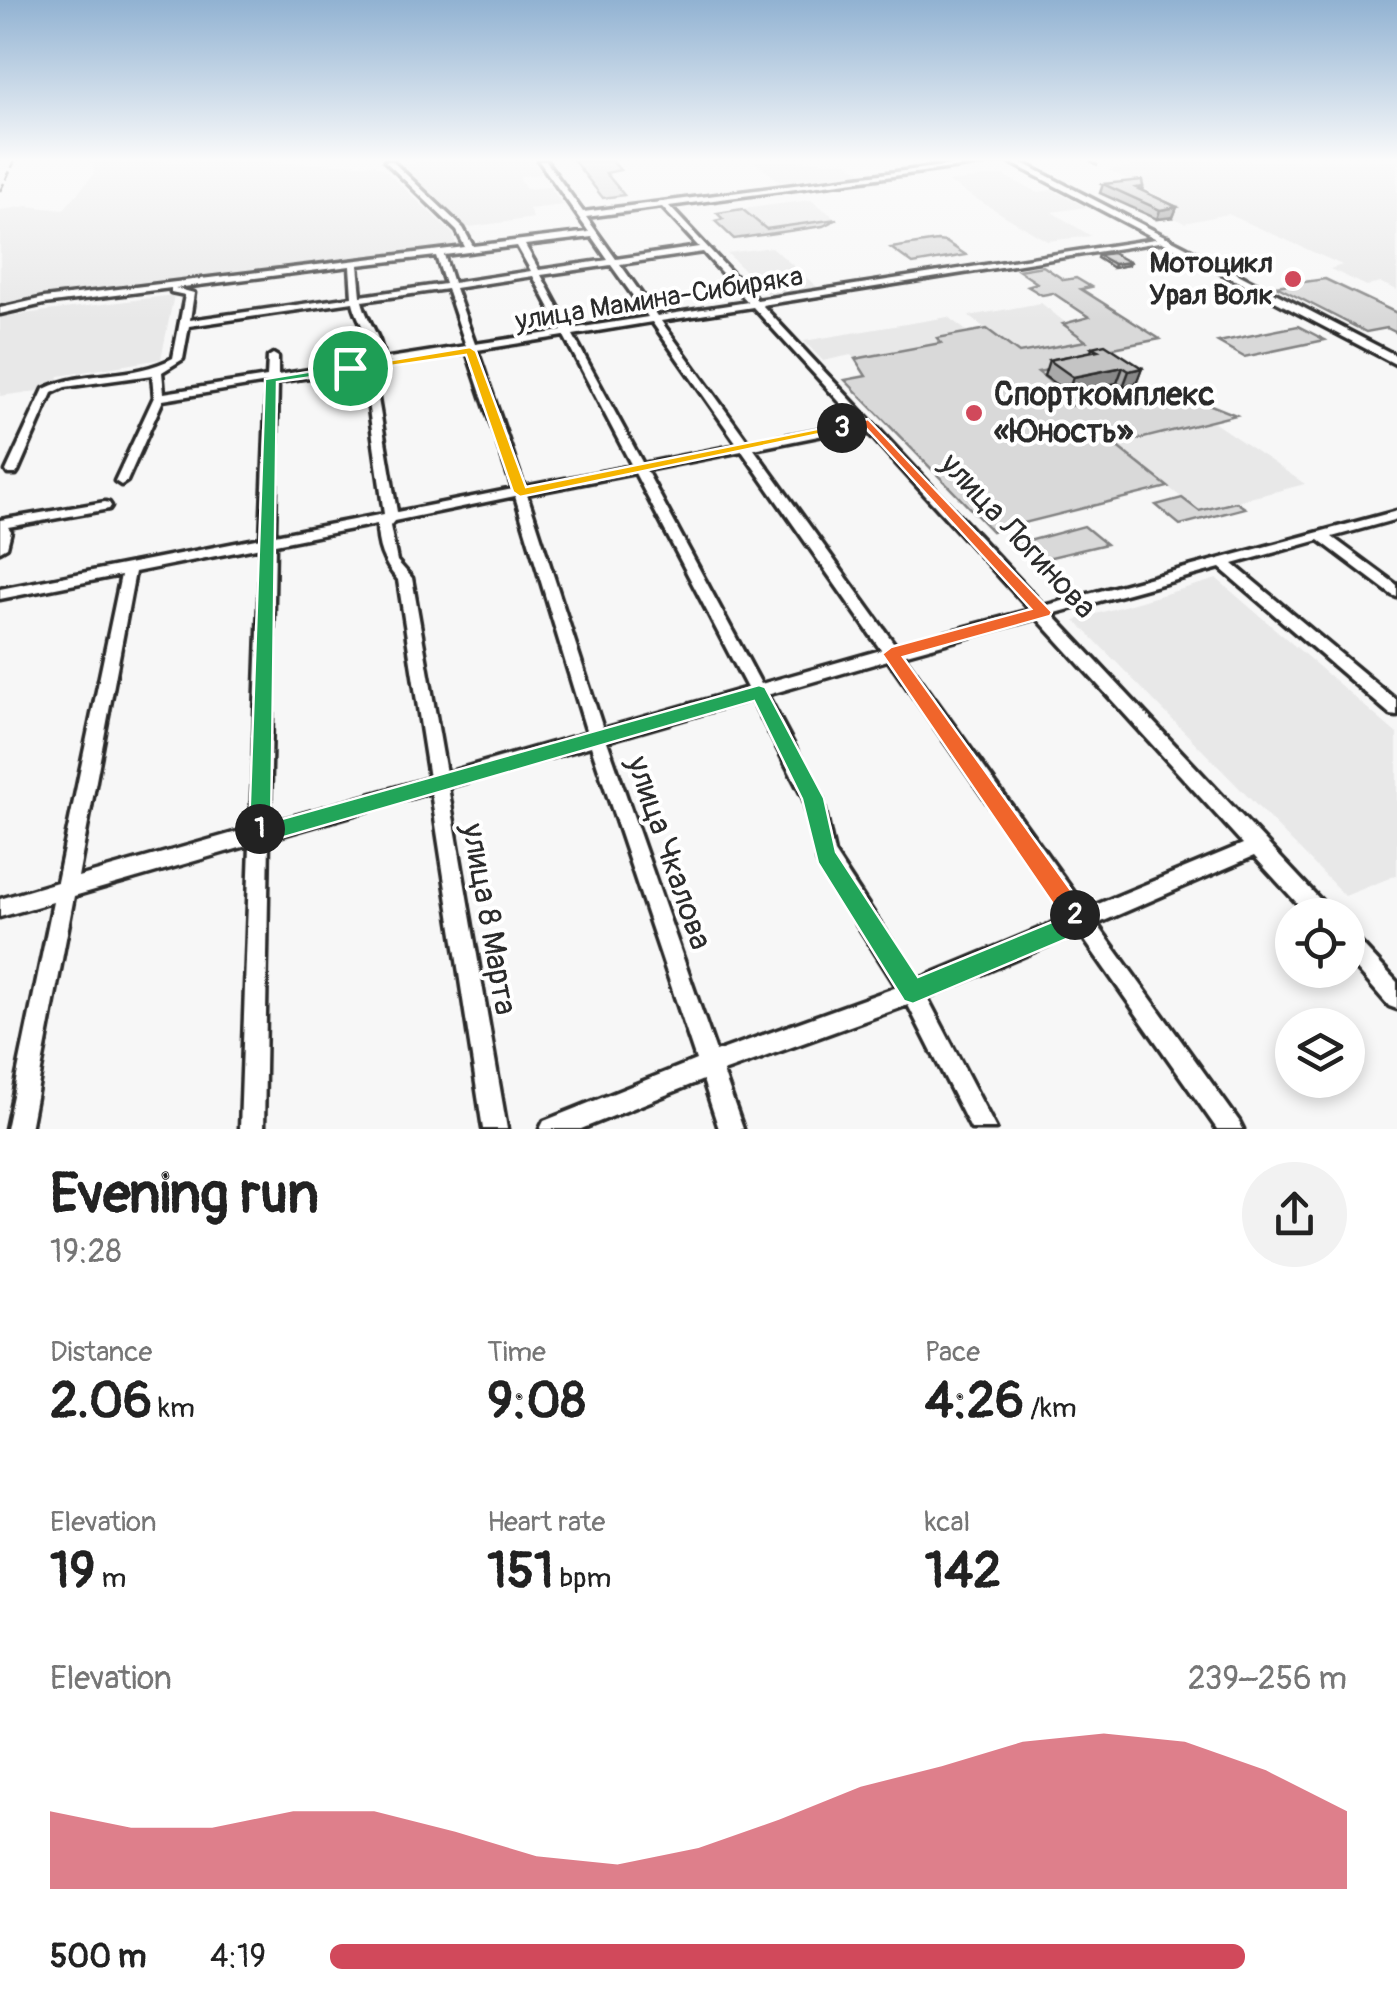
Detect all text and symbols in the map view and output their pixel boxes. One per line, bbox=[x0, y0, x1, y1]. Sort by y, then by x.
place label: Мотоцикл Урал Волк bbox=[1149, 246, 1273, 313]
street label: улица Мамина-Сибиряка bbox=[512, 259, 805, 339]
marker: Мотоцикл Урал Волк bbox=[1282, 268, 1304, 290]
pin bbox=[308, 326, 393, 411]
icon: arrive bbox=[323, 341, 378, 396]
place label: Спорткомплекс «Юность» bbox=[994, 375, 1215, 452]
marker: Спорткомплекс «Юность» bbox=[963, 402, 985, 424]
pin: 3 bbox=[817, 403, 867, 453]
text: 3 bbox=[834, 410, 850, 445]
street label: улица Логинова bbox=[930, 444, 1105, 627]
street label: улица Чкалова bbox=[617, 750, 721, 955]
pin: 1 bbox=[235, 804, 285, 854]
text: 1 bbox=[255, 811, 265, 846]
street label: улица 8 Марта bbox=[452, 819, 526, 1018]
pin: 2 bbox=[1050, 890, 1100, 940]
text: 2 bbox=[1067, 897, 1083, 932]
map controls bbox=[1275, 898, 1365, 1098]
button: locate bbox=[1275, 898, 1365, 988]
button: layers bbox=[1275, 1008, 1365, 1098]
text: Evening run bbox=[50, 1160, 319, 1229]
button: share bbox=[1242, 1162, 1347, 1267]
text: 19:28 bbox=[50, 1232, 122, 1272]
text: Distance bbox=[50, 1335, 152, 1370]
text: Time bbox=[487, 1335, 546, 1370]
text: Pace bbox=[925, 1335, 980, 1370]
text: 2.06 bbox=[50, 1370, 152, 1433]
text: 9:08 bbox=[487, 1370, 586, 1433]
text: 4:26 bbox=[925, 1370, 1024, 1433]
text: km bbox=[152, 1391, 195, 1426]
text: /km bbox=[1024, 1391, 1077, 1426]
text: Elevation bbox=[50, 1505, 157, 1540]
text: Heart rate bbox=[487, 1505, 605, 1540]
text: kcal bbox=[925, 1505, 970, 1540]
text: 19 bbox=[50, 1540, 95, 1603]
text: 151 bbox=[487, 1540, 554, 1603]
text: 142 bbox=[925, 1540, 1001, 1603]
text: m bbox=[95, 1561, 126, 1596]
text: bpm bbox=[554, 1561, 611, 1596]
text: Elevation bbox=[50, 1659, 172, 1699]
text: 239–256 m bbox=[1188, 1659, 1347, 1699]
text: 500 m bbox=[50, 1937, 146, 1977]
text: 4:19 bbox=[210, 1937, 266, 1977]

